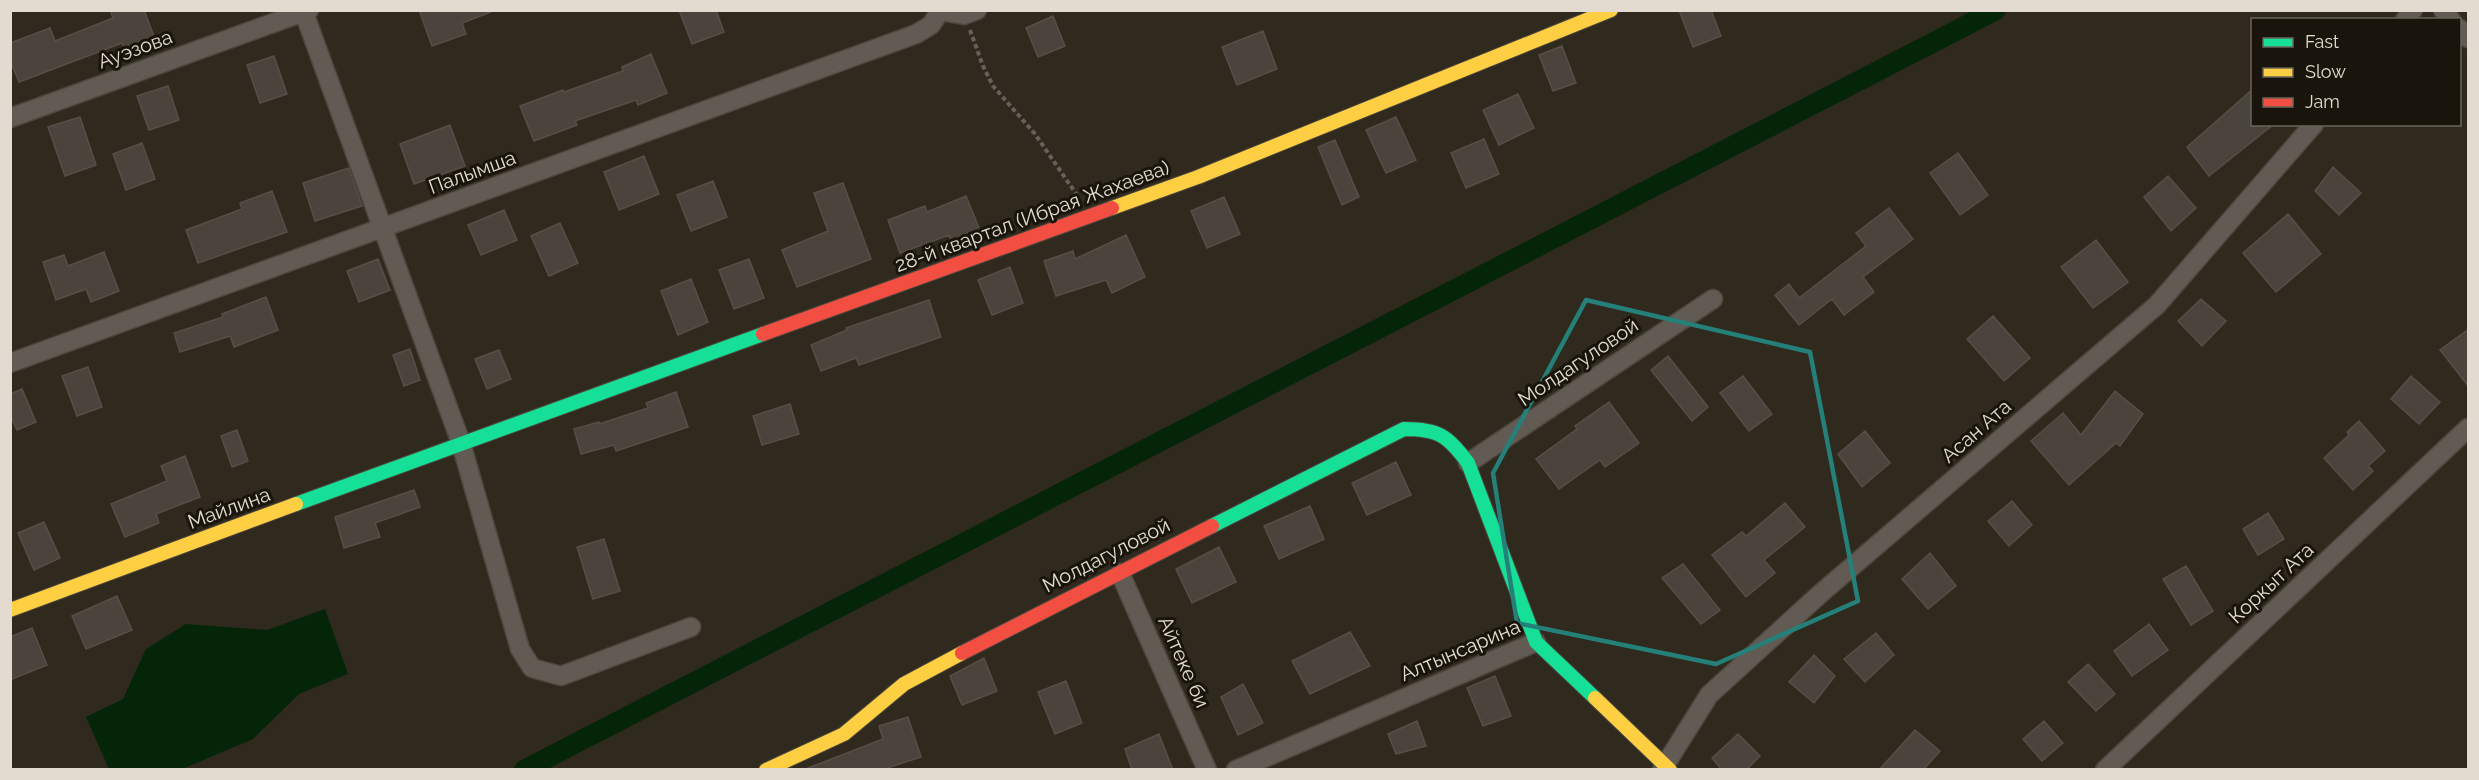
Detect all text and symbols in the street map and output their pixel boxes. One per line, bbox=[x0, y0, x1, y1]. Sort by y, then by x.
legend bbox=[2251, 18, 2461, 126]
street label: Ауэзова bbox=[94, 24, 176, 74]
text: Fast bbox=[2305, 31, 2339, 52]
text: Slow bbox=[2305, 61, 2346, 82]
text: Jam bbox=[2305, 91, 2340, 112]
street label: Палымша bbox=[425, 145, 519, 199]
street label: 28-й квартал (Ибрая Жахаева) bbox=[891, 155, 1173, 277]
street label: Молдагуловой bbox=[1513, 313, 1643, 411]
street label: Асан Ата bbox=[1936, 394, 2016, 468]
street label: Майлина bbox=[184, 482, 274, 534]
street label: Молдагуловой bbox=[1038, 513, 1174, 597]
street label: Коркыт Ата bbox=[2224, 538, 2318, 628]
street label: Айтеке би bbox=[1153, 613, 1215, 711]
street label: Алтынсарина bbox=[1396, 614, 1524, 686]

